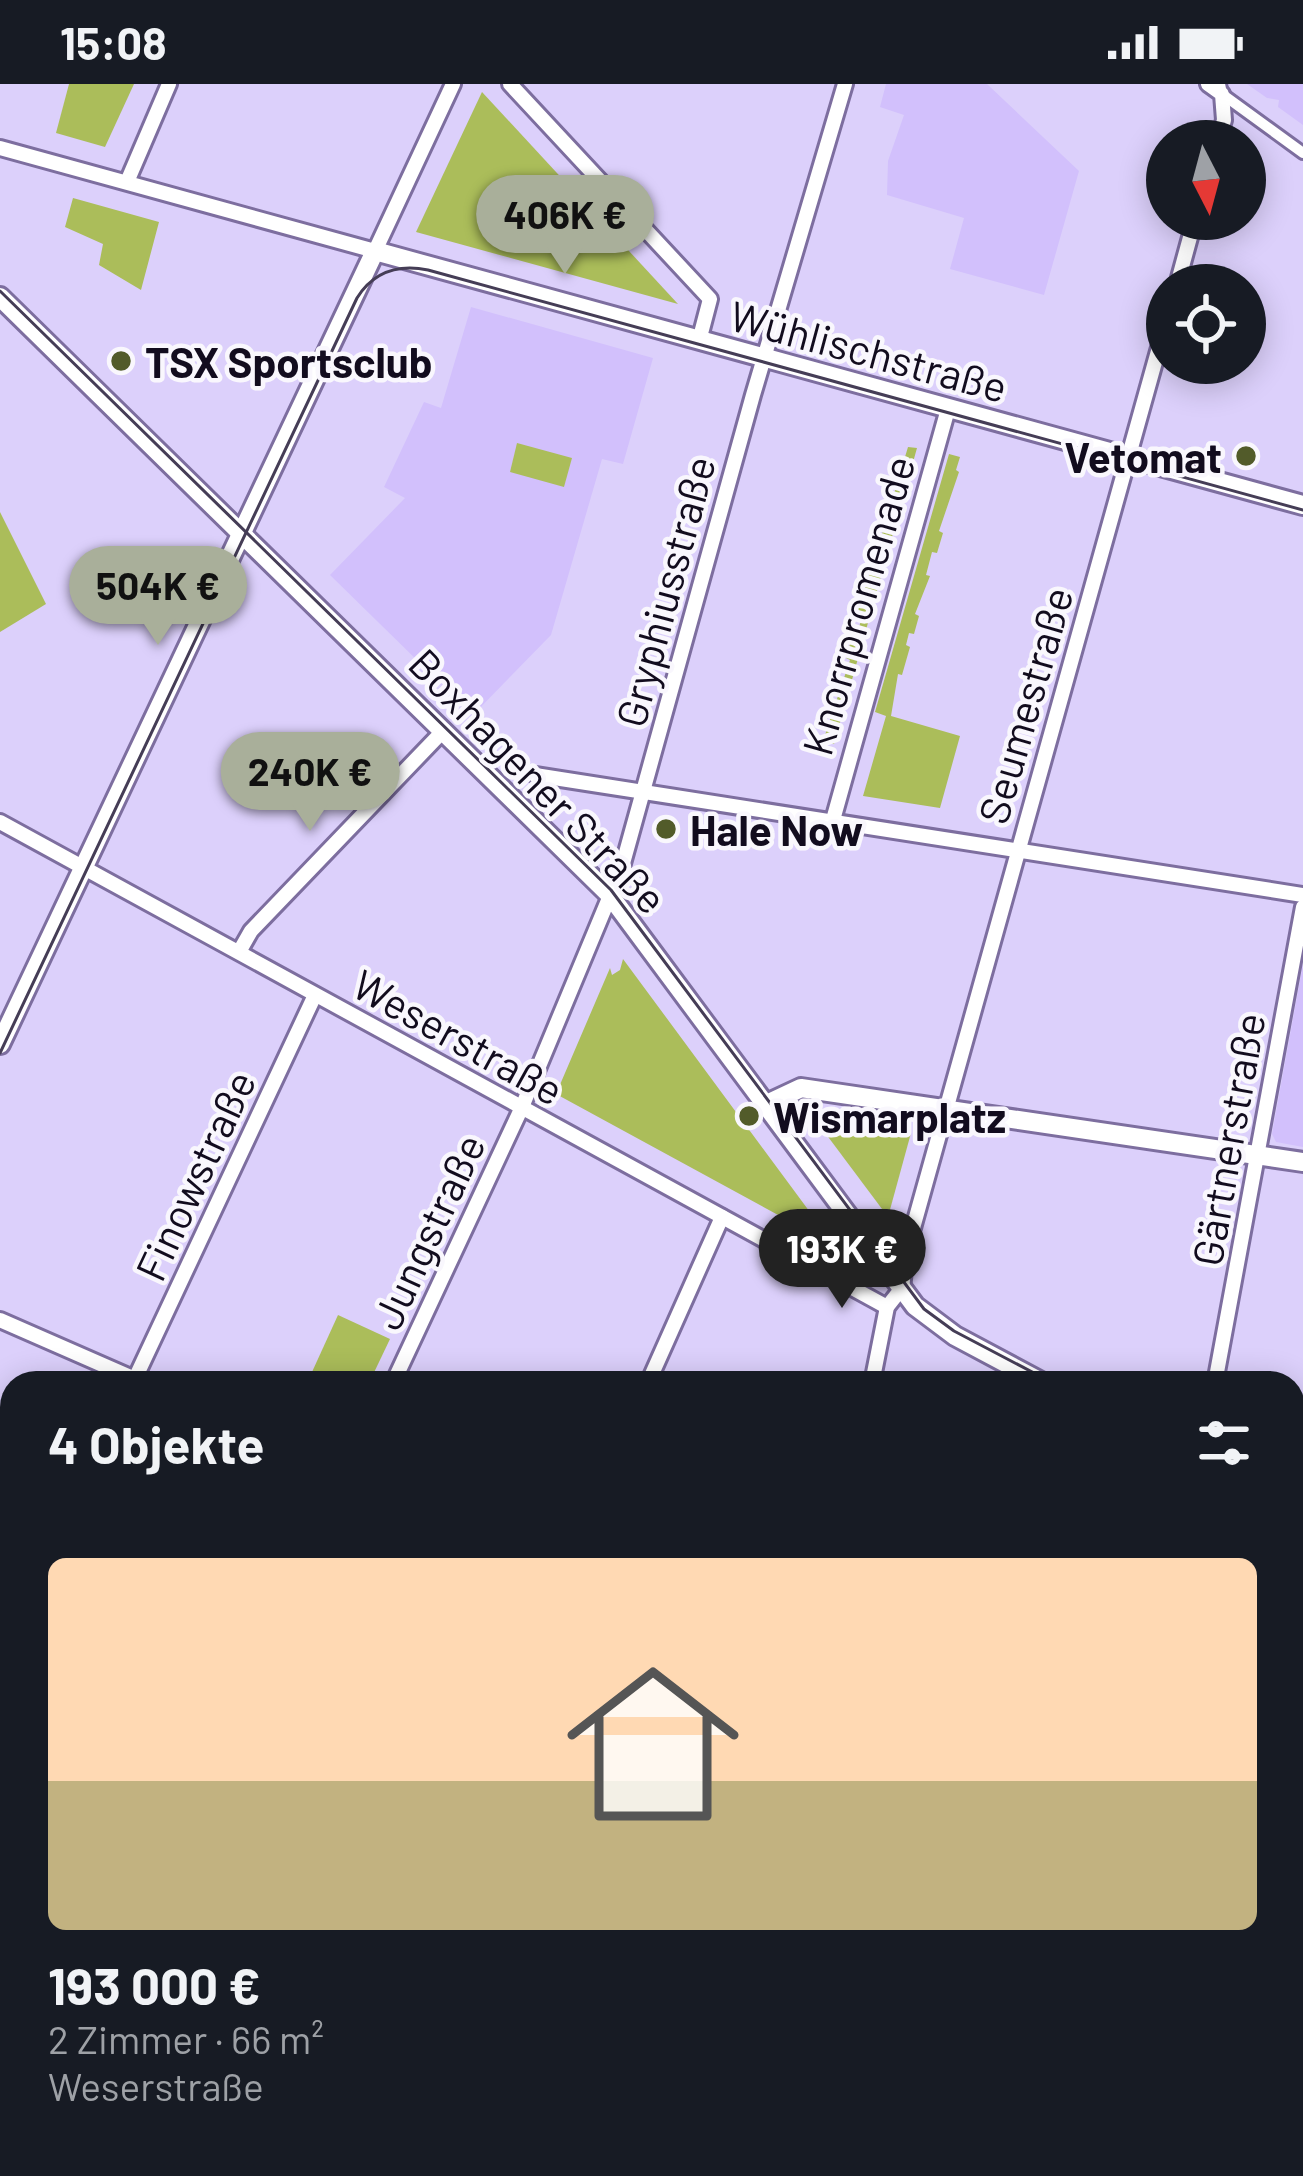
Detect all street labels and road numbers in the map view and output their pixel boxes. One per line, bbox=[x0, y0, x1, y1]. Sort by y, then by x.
street label: Wühlischstraße bbox=[725, 289, 1013, 411]
street label: Gryphiusstraße bbox=[604, 450, 725, 732]
street label: Knorrpromenade bbox=[790, 450, 925, 761]
street label: Seumestraße bbox=[966, 581, 1082, 829]
street label: Boxhagener Straße bbox=[399, 637, 678, 923]
street label: Weserstraße bbox=[345, 958, 573, 1114]
street label: Gärtnerstraße bbox=[1180, 1009, 1274, 1269]
street label: Finowstraße bbox=[124, 1062, 264, 1288]
street label: Jungstraße bbox=[360, 1126, 495, 1337]

